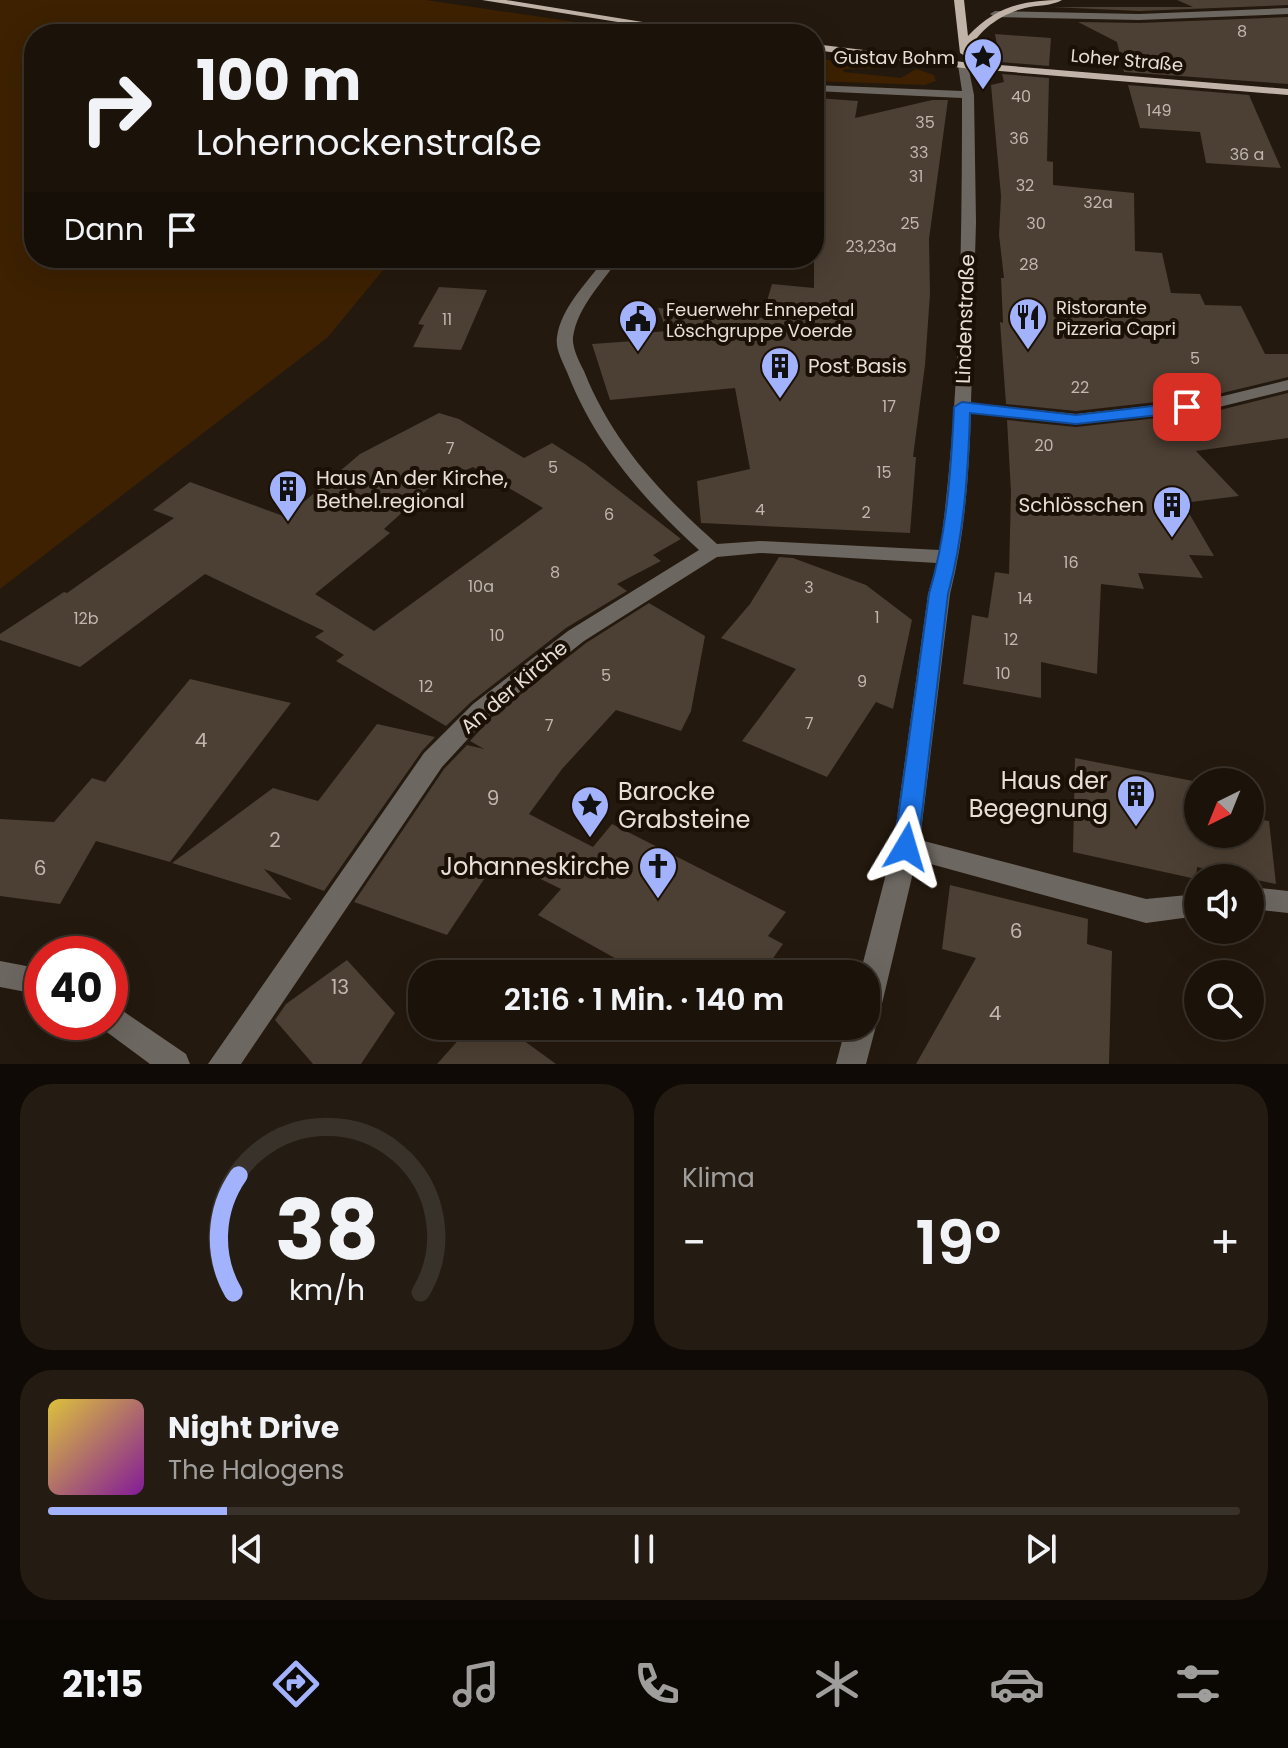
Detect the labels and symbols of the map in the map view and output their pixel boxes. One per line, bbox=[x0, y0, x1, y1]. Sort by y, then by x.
house number: 8 bbox=[1237, 20, 1247, 43]
place icon: Gustav Bohm bbox=[962, 36, 1004, 91]
street label: Loher Straße bbox=[1070, 43, 1184, 77]
place label: Gustav Bohm bbox=[834, 45, 955, 70]
house number: 40 bbox=[1011, 85, 1031, 108]
house number: 149 bbox=[1146, 99, 1172, 122]
house number: 35 bbox=[915, 111, 935, 134]
house number: 36 bbox=[1009, 127, 1029, 150]
house number: 33 bbox=[910, 141, 928, 164]
house number: 36 a bbox=[1230, 143, 1264, 166]
house number: 31 bbox=[909, 165, 923, 188]
house number: 32 bbox=[1016, 174, 1034, 197]
house number: 32a bbox=[1083, 191, 1113, 214]
house number: 25 bbox=[900, 212, 920, 235]
house number: 30 bbox=[1026, 212, 1046, 235]
house number: 23,23a bbox=[845, 235, 897, 258]
house number: 28 bbox=[1019, 253, 1039, 276]
street label: Lindenstraße bbox=[949, 254, 981, 384]
place label: Ristorante Pizzeria Capri bbox=[1056, 295, 1176, 341]
restaurant icon: Ristorante Pizzeria Capri bbox=[1007, 296, 1049, 351]
place label: Feuerwehr Ennepetal Löschgruppe Voerde bbox=[666, 297, 855, 343]
public building icon: Feuerwehr Ennepetal Löschgruppe Voerde bbox=[617, 298, 659, 353]
house number: 11 bbox=[442, 308, 452, 331]
building icon: Post Basis bbox=[759, 345, 801, 400]
house number: 5 bbox=[1190, 347, 1200, 370]
place label: Post Basis bbox=[808, 352, 907, 380]
pin bbox=[1153, 373, 1221, 441]
house number: 22 bbox=[1071, 376, 1089, 399]
house number: 17 bbox=[882, 395, 896, 418]
house number: 20 bbox=[1034, 434, 1054, 457]
house number: 7 bbox=[446, 437, 455, 460]
house number: 5 bbox=[548, 456, 558, 479]
house number: 15 bbox=[876, 461, 892, 484]
place label: Haus An der Kirche, Bethel.regional bbox=[316, 464, 508, 515]
building icon: Haus An der Kirche, Bethel.regional bbox=[267, 468, 309, 523]
building icon: Schlösschen bbox=[1151, 484, 1193, 539]
place label: Schlösschen bbox=[1019, 491, 1144, 519]
house number: 4 bbox=[755, 498, 765, 521]
house number: 2 bbox=[861, 501, 871, 524]
house number: 6 bbox=[604, 503, 614, 526]
house number: 16 bbox=[1063, 551, 1079, 574]
house number: 8 bbox=[550, 561, 560, 584]
house number: 10a bbox=[468, 575, 494, 598]
house number: 3 bbox=[804, 576, 814, 599]
house number: 14 bbox=[1017, 587, 1033, 610]
house number: 1 bbox=[874, 606, 880, 629]
house number: 12b bbox=[73, 607, 99, 630]
house number: 10 bbox=[489, 624, 505, 647]
house number: 12 bbox=[1004, 628, 1018, 651]
street label: An der Kirche bbox=[454, 634, 574, 740]
house number: 10 bbox=[995, 662, 1011, 685]
house number: 5 bbox=[601, 664, 611, 687]
house number: 9 bbox=[857, 670, 867, 693]
house number: 12 bbox=[419, 675, 433, 698]
house number: 7 bbox=[805, 712, 814, 735]
house number: 7 bbox=[545, 714, 554, 737]
house number: 4 bbox=[195, 726, 207, 754]
place label: Haus der Begegnung bbox=[969, 764, 1108, 825]
north arrow bbox=[1184, 768, 1264, 848]
building icon: Haus der Begegnung bbox=[1115, 773, 1157, 828]
place label: Barocke Grabsteine bbox=[618, 775, 750, 836]
house number: 9 bbox=[487, 784, 499, 812]
place icon: Barocke Grabsteine bbox=[569, 784, 611, 839]
position arrow bbox=[864, 805, 948, 889]
house number: 2 bbox=[269, 826, 281, 854]
church icon: Johanneskirche bbox=[637, 845, 679, 900]
place label: Johanneskirche bbox=[440, 850, 630, 883]
house number: 6 bbox=[34, 854, 46, 882]
house number: 6 bbox=[1010, 917, 1022, 945]
speed limit sign: 40 bbox=[24, 936, 128, 1040]
house number: 13 bbox=[331, 973, 349, 1001]
house number: 4 bbox=[989, 999, 1001, 1027]

